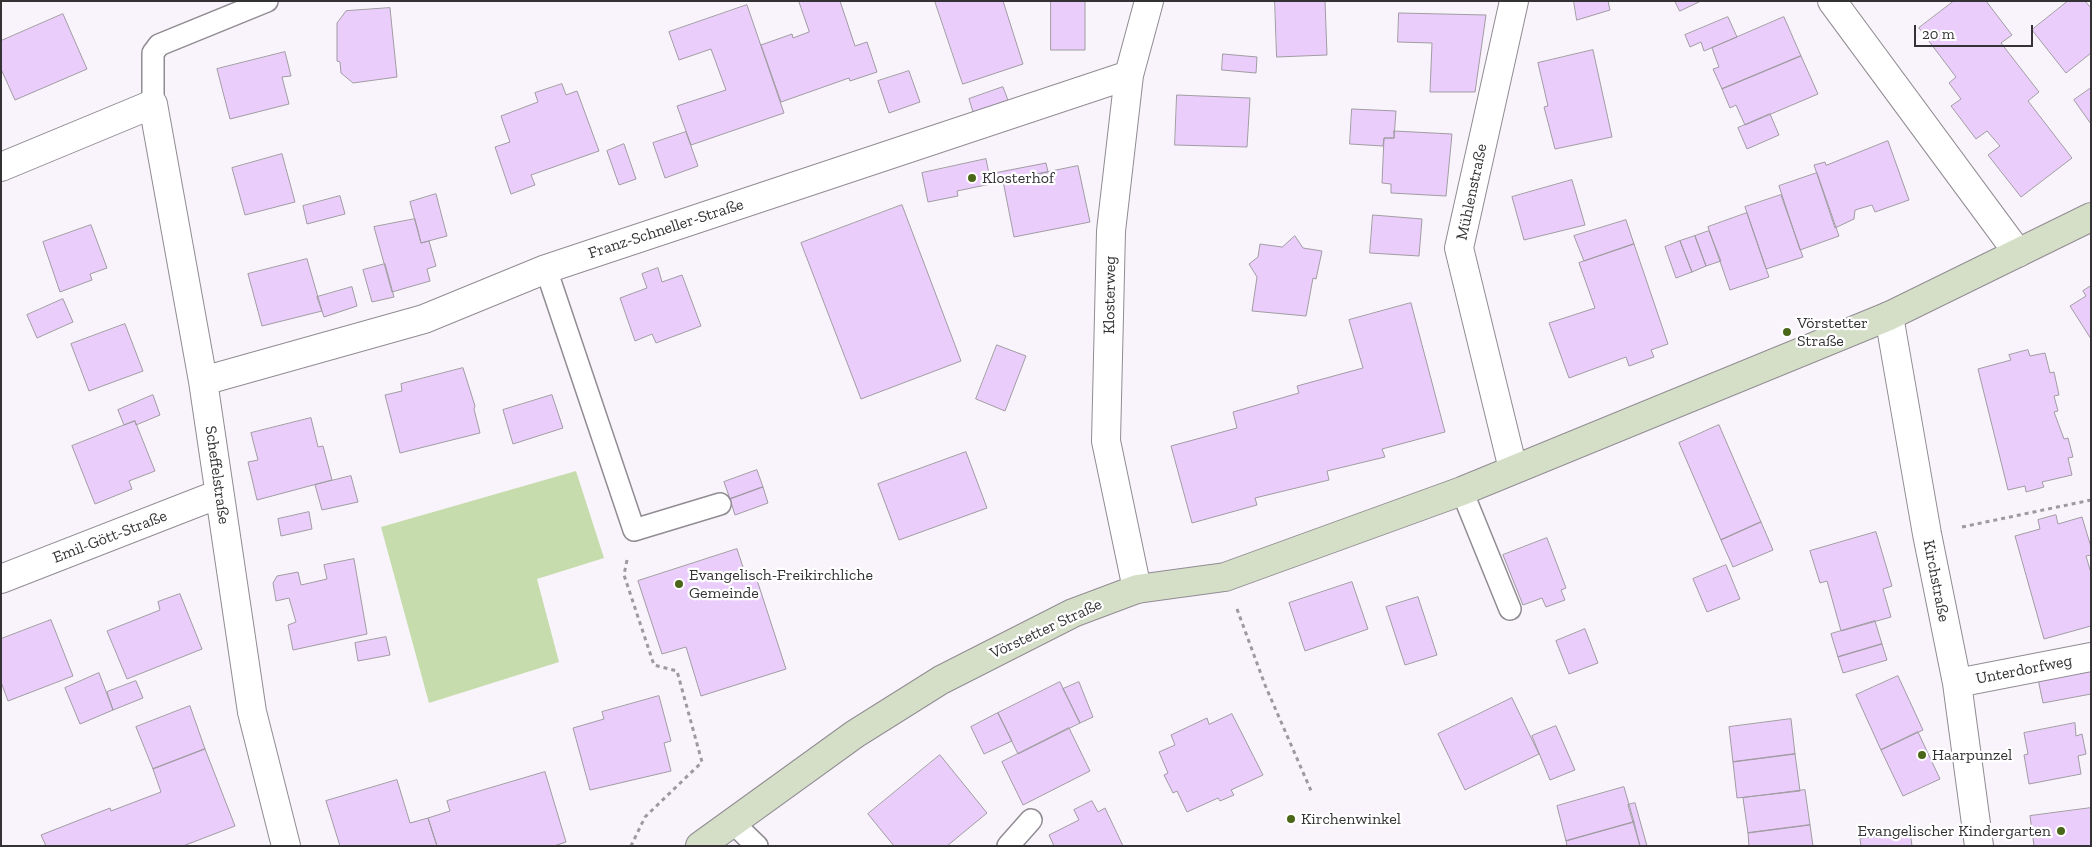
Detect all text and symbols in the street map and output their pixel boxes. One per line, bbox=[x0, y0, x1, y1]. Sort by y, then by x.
scale bar bbox=[1917, 15, 2036, 47]
text: 20 m bbox=[1922, 25, 1955, 43]
street label: Mühlenstraße bbox=[1452, 142, 1492, 242]
place label: Klosterhof bbox=[982, 168, 1054, 188]
marker: Klosterhof bbox=[966, 172, 978, 184]
street label: Franz-Schneller-Straße bbox=[586, 195, 746, 263]
street label: Klosterweg bbox=[1100, 256, 1120, 334]
place label: Vörstetter Straße bbox=[1797, 313, 1868, 351]
marker: Vörstetter Straße bbox=[1781, 326, 1793, 338]
street label: Scheffelstraße bbox=[201, 425, 233, 525]
street label: Emil-Gött-Straße bbox=[50, 506, 170, 568]
street label: Kirchstraße bbox=[1919, 538, 1953, 624]
place label: Evangelisch-Freikirchliche Gemeinde bbox=[689, 565, 873, 603]
marker: Evangelisch-Freikirchliche Gemeinde bbox=[673, 578, 685, 590]
street label: Vörstetter Straße bbox=[987, 595, 1105, 663]
street label: Unterdorfweg bbox=[1974, 651, 2074, 689]
place label: Haarpunzel bbox=[1932, 745, 2012, 765]
marker: Haarpunzel bbox=[1916, 749, 1928, 761]
place label: Kirchenwinkel bbox=[1301, 809, 1401, 829]
marker: Kirchenwinkel bbox=[1285, 813, 1297, 825]
place label: Evangelischer Kindergarten bbox=[1858, 821, 2051, 841]
marker: Evangelischer Kindergarten bbox=[2055, 825, 2067, 837]

